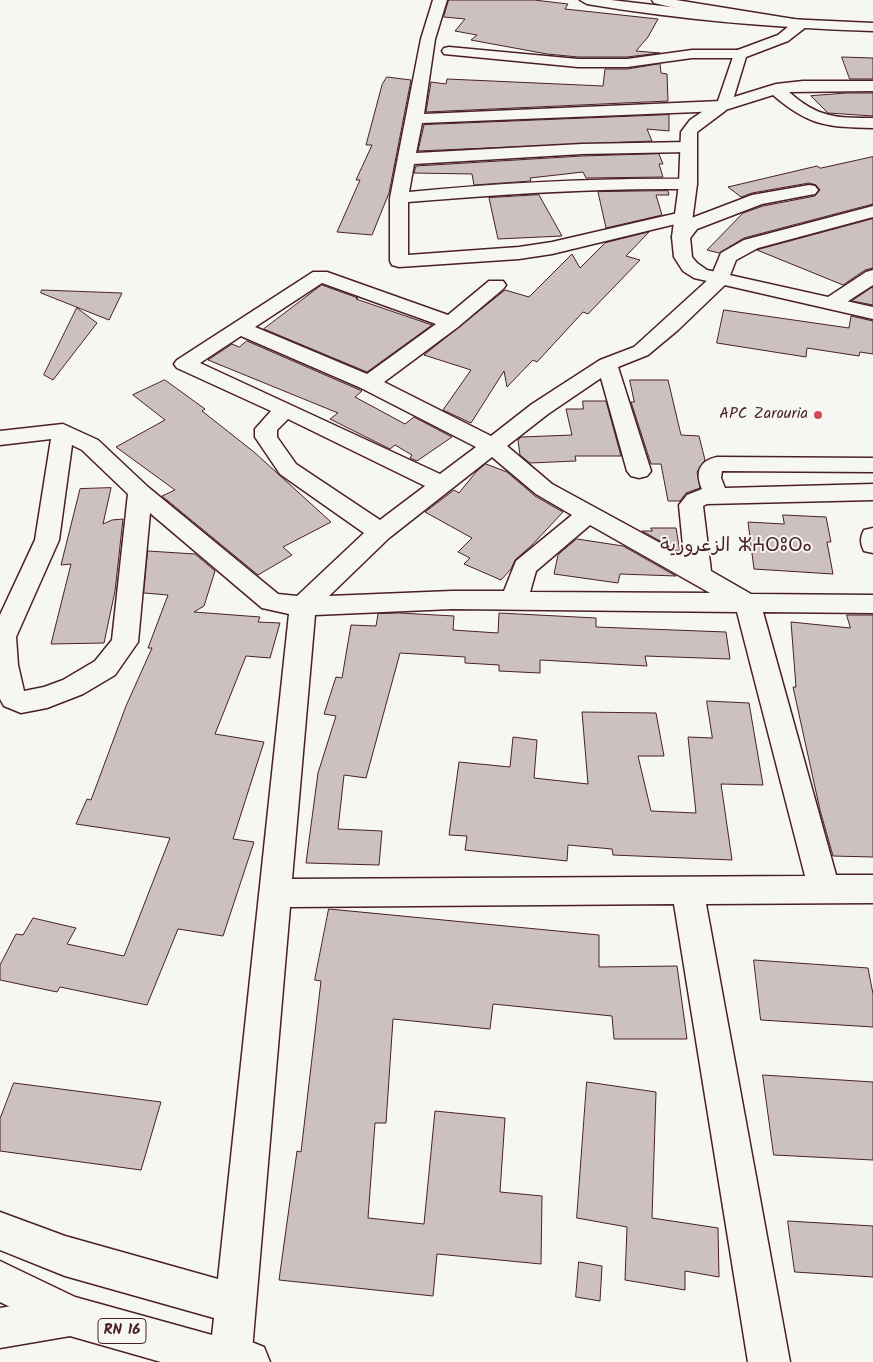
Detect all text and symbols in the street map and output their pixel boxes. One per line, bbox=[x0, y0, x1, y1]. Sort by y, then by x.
place label: APC Zarouria bbox=[719, 405, 808, 425]
marker: APC Zarouria bbox=[812, 409, 824, 421]
district label: الزعرورية ⵣⵄⵔⵓⵔⴰ bbox=[660, 537, 812, 559]
road number: RN 16 bbox=[98, 1318, 146, 1344]

